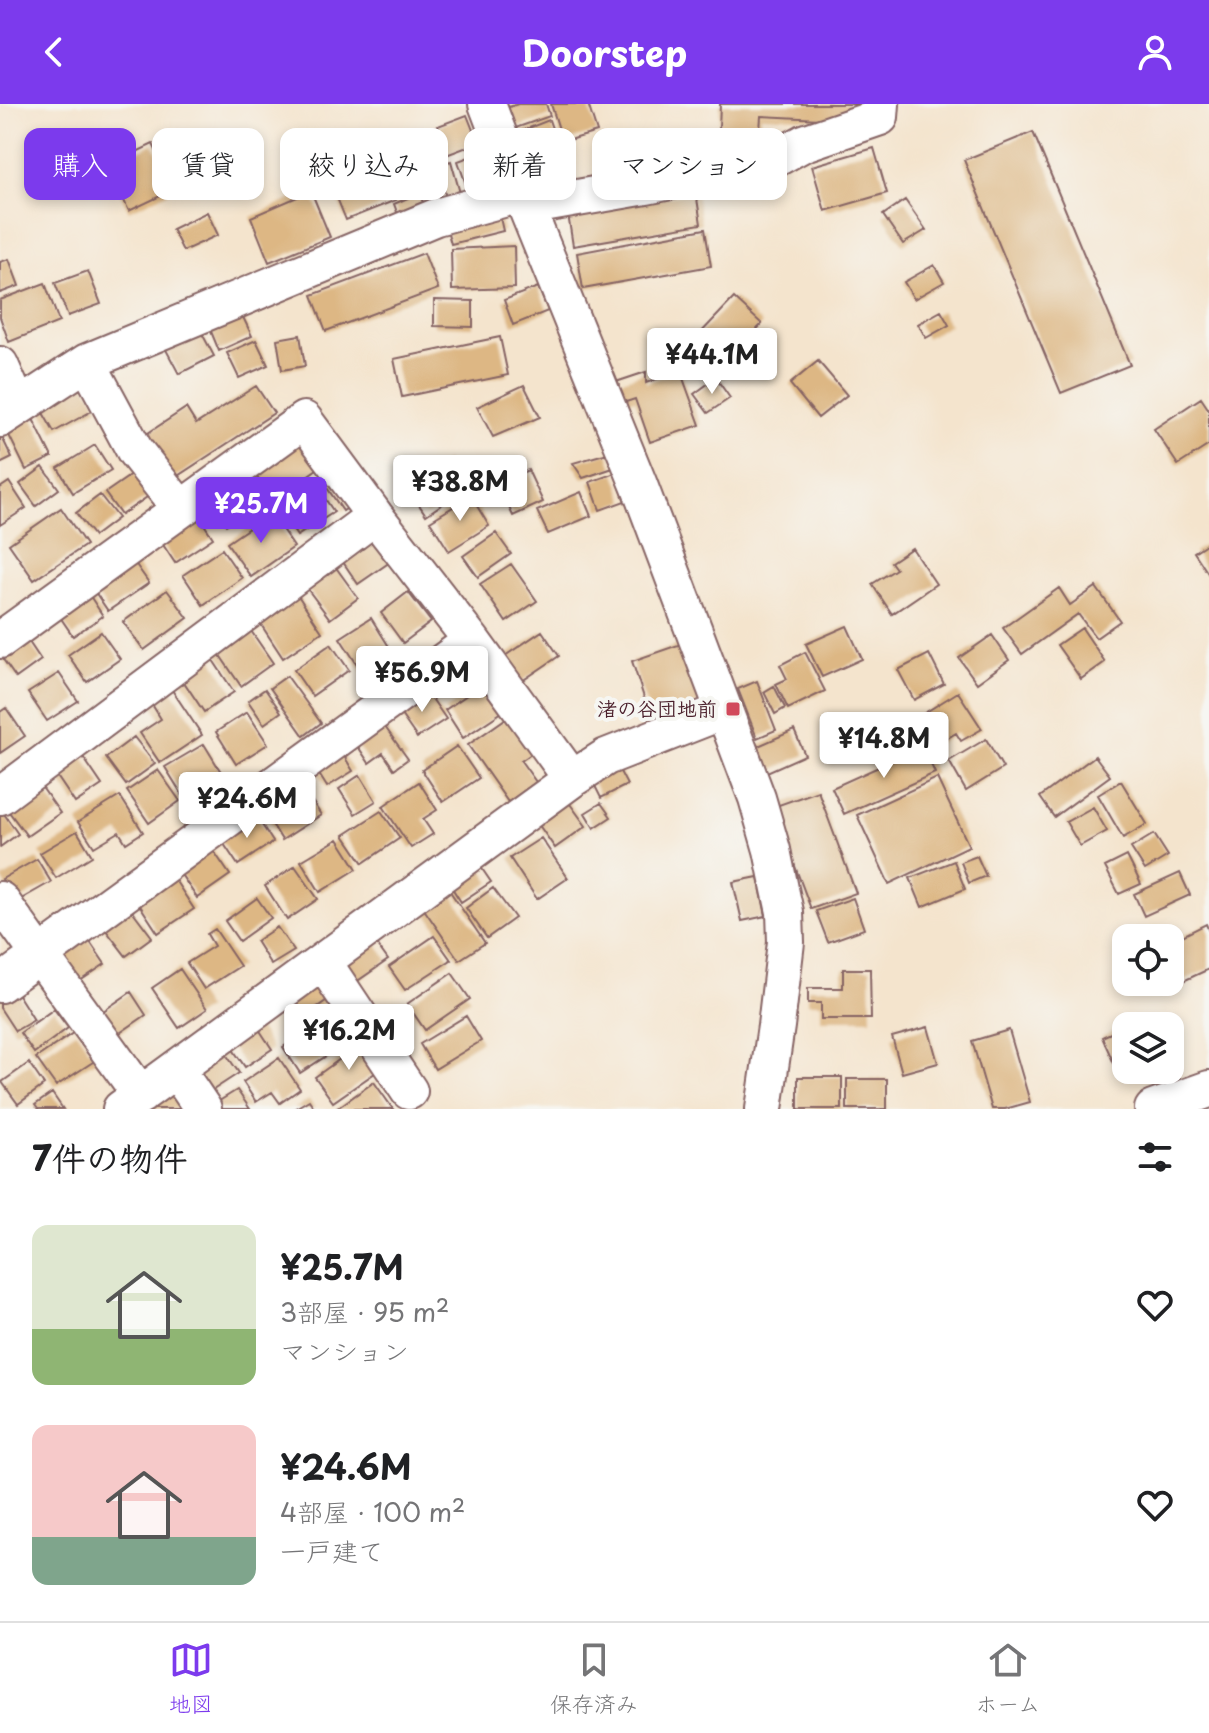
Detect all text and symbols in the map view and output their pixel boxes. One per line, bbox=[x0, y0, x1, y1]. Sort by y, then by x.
text: Doorstep bbox=[522, 25, 687, 79]
icon: back bbox=[32, 30, 76, 74]
icon: person bbox=[1133, 30, 1177, 74]
chip: 購入 bbox=[24, 128, 136, 200]
chip: 賃貸 bbox=[152, 128, 264, 200]
chip: 絞り込み bbox=[280, 128, 448, 200]
chip: 新着 bbox=[464, 128, 576, 200]
chip: マンション bbox=[592, 128, 787, 200]
pin: ¥44.1M bbox=[647, 328, 777, 396]
text: ¥44.1M bbox=[665, 334, 759, 373]
pin: ¥38.8M bbox=[395, 455, 525, 523]
text: ¥38.8M bbox=[411, 461, 509, 500]
pin: ¥25.7M bbox=[196, 477, 326, 545]
text: ¥25.7M bbox=[214, 483, 308, 522]
pin: ¥56.9M bbox=[357, 646, 487, 714]
text: ¥56.9M bbox=[374, 652, 470, 691]
place label: 渚の谷団地前 bbox=[597, 693, 717, 723]
marker: 渚の谷団地前 bbox=[724, 700, 742, 718]
pin: ¥14.8M bbox=[819, 712, 949, 780]
text: ¥14.8M bbox=[838, 718, 930, 757]
pin: ¥24.6M bbox=[182, 772, 312, 840]
text: ¥24.6M bbox=[197, 778, 297, 817]
map controls bbox=[1112, 924, 1184, 1084]
button: locate bbox=[1112, 924, 1184, 996]
pin: ¥16.2M bbox=[284, 1004, 414, 1072]
text: ¥16.2M bbox=[302, 1010, 396, 1049]
button: layers bbox=[1112, 1012, 1184, 1084]
text: 7件の物件 bbox=[32, 1131, 188, 1183]
icon: filters bbox=[1133, 1135, 1177, 1179]
text: ¥25.7M bbox=[280, 1240, 404, 1292]
icon: home bbox=[96, 1257, 192, 1353]
icon: heart bbox=[1133, 1283, 1177, 1327]
text: 3部屋 · 95 m² bbox=[280, 1292, 449, 1331]
text: マンション bbox=[280, 1331, 409, 1370]
text: ¥24.6M bbox=[280, 1440, 412, 1492]
icon: home bbox=[96, 1457, 192, 1553]
icon: heart bbox=[1133, 1483, 1177, 1527]
text: 4部屋 · 100 m² bbox=[280, 1492, 466, 1531]
text: 一戸建て bbox=[280, 1531, 384, 1570]
tab: 地図 bbox=[169, 1638, 213, 1719]
tab: 保存済み bbox=[550, 1638, 638, 1719]
tab: ホーム bbox=[975, 1638, 1040, 1719]

